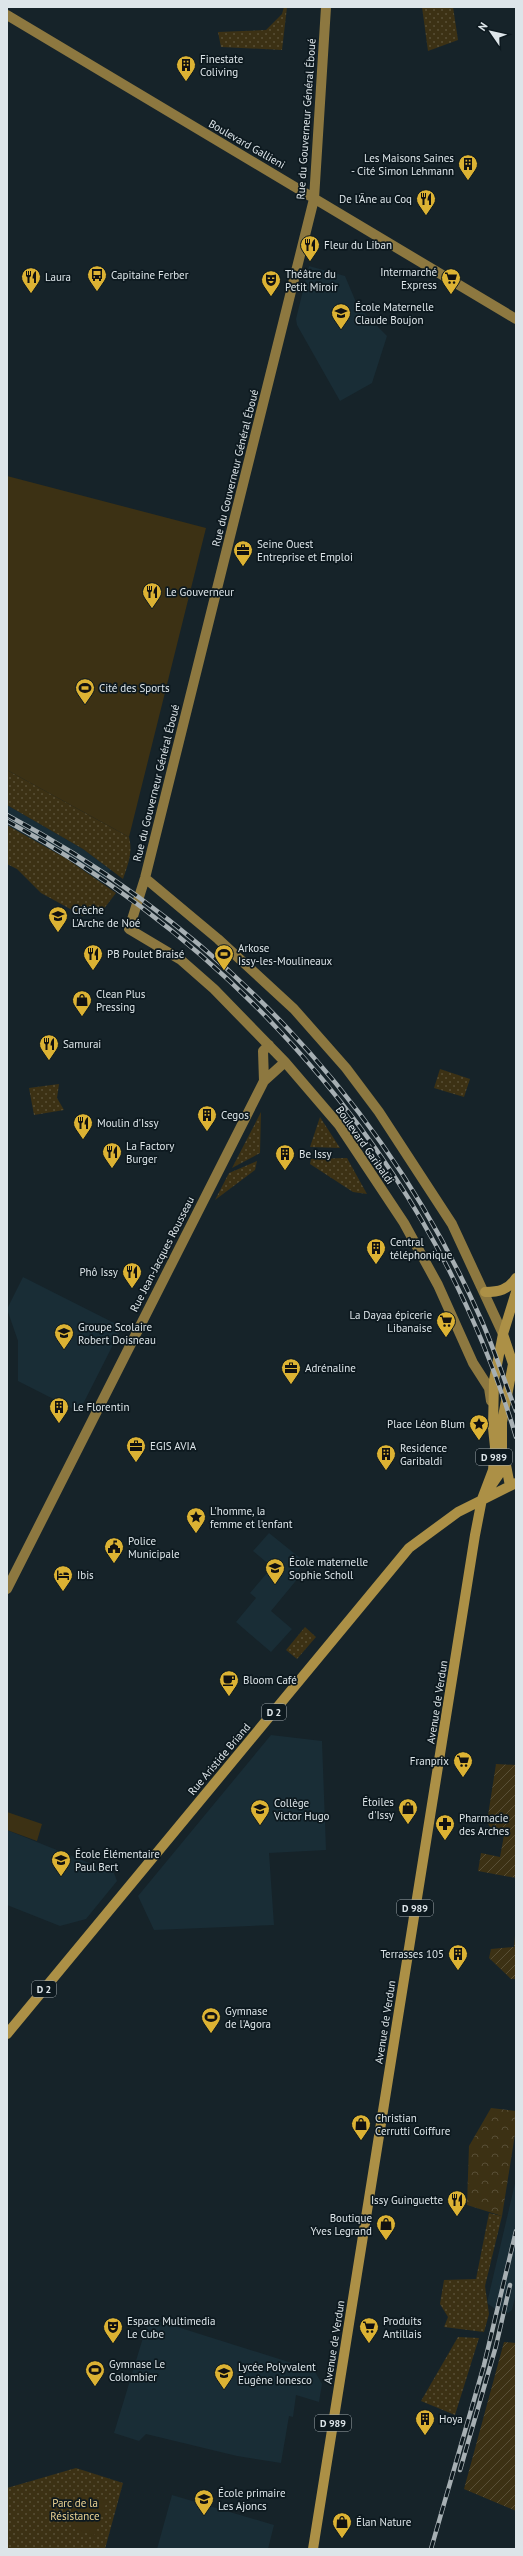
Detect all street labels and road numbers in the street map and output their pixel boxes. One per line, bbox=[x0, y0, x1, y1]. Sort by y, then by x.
street label: Rue du Gouverneur Général Éboué bbox=[293, 38, 319, 200]
street label: Boulevard Gallieni bbox=[206, 116, 288, 172]
street label: Rue du Gouverneur Général Éboué bbox=[209, 388, 261, 548]
street label: Rue du Gouverneur Général Éboué bbox=[130, 703, 182, 863]
street label: Boulevard Garibaldi bbox=[333, 1103, 397, 1187]
street label: Rue Jean-Jacques Rousseau bbox=[127, 1194, 197, 1314]
road number: D 989 bbox=[476, 1449, 512, 1465]
street label: Avenue de Verdun bbox=[423, 1659, 451, 1745]
road number: D 2 bbox=[262, 1704, 286, 1720]
street label: Rue Aristide Briand bbox=[185, 1720, 253, 1798]
road number: D 989 bbox=[397, 1900, 433, 1916]
street label: Avenue de Verdun bbox=[371, 1979, 399, 2065]
road number: D 2 bbox=[32, 1981, 56, 1997]
street label: Avenue de Verdun bbox=[320, 2299, 348, 2385]
road number: D 989 bbox=[315, 2415, 351, 2431]

